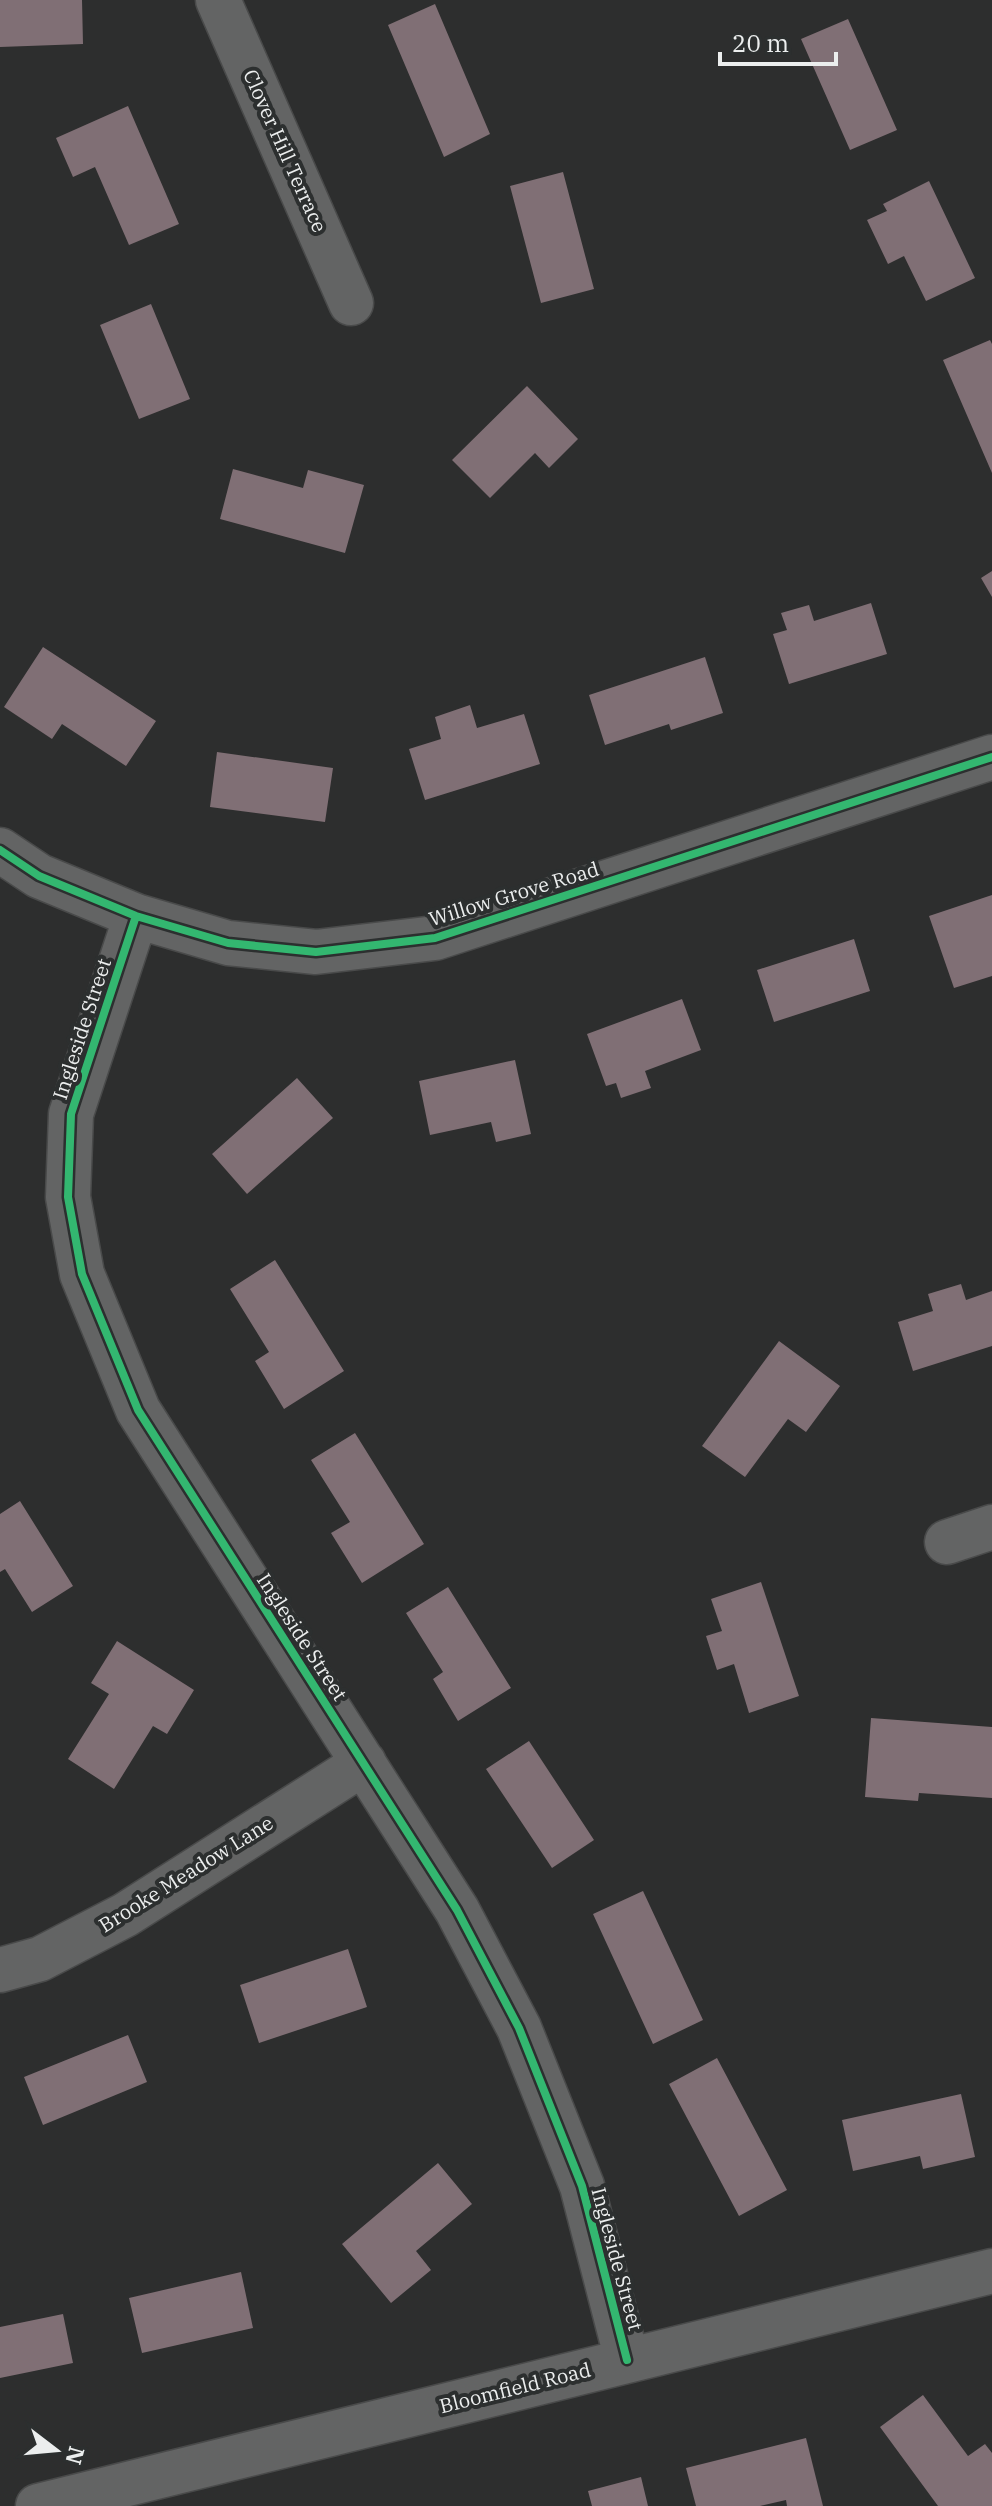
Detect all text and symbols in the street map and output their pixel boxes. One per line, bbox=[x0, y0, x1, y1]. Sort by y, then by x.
scale bar bbox=[720, 16, 836, 66]
text: 20 m bbox=[732, 27, 789, 59]
street label: Clover Hill Terrace bbox=[237, 65, 334, 237]
street label: Willow Grove Road bbox=[425, 855, 602, 932]
street label: Ingleside Street bbox=[46, 955, 117, 1103]
street label: Ingleside Street bbox=[251, 1568, 354, 1706]
street label: Brooke Meadow Lane bbox=[93, 1809, 278, 1938]
street label: Ingleside Street bbox=[585, 2184, 650, 2333]
street label: Bloomfield Road bbox=[436, 2356, 593, 2419]
north arrow bbox=[16, 2410, 96, 2490]
text: N bbox=[59, 2443, 92, 2468]

